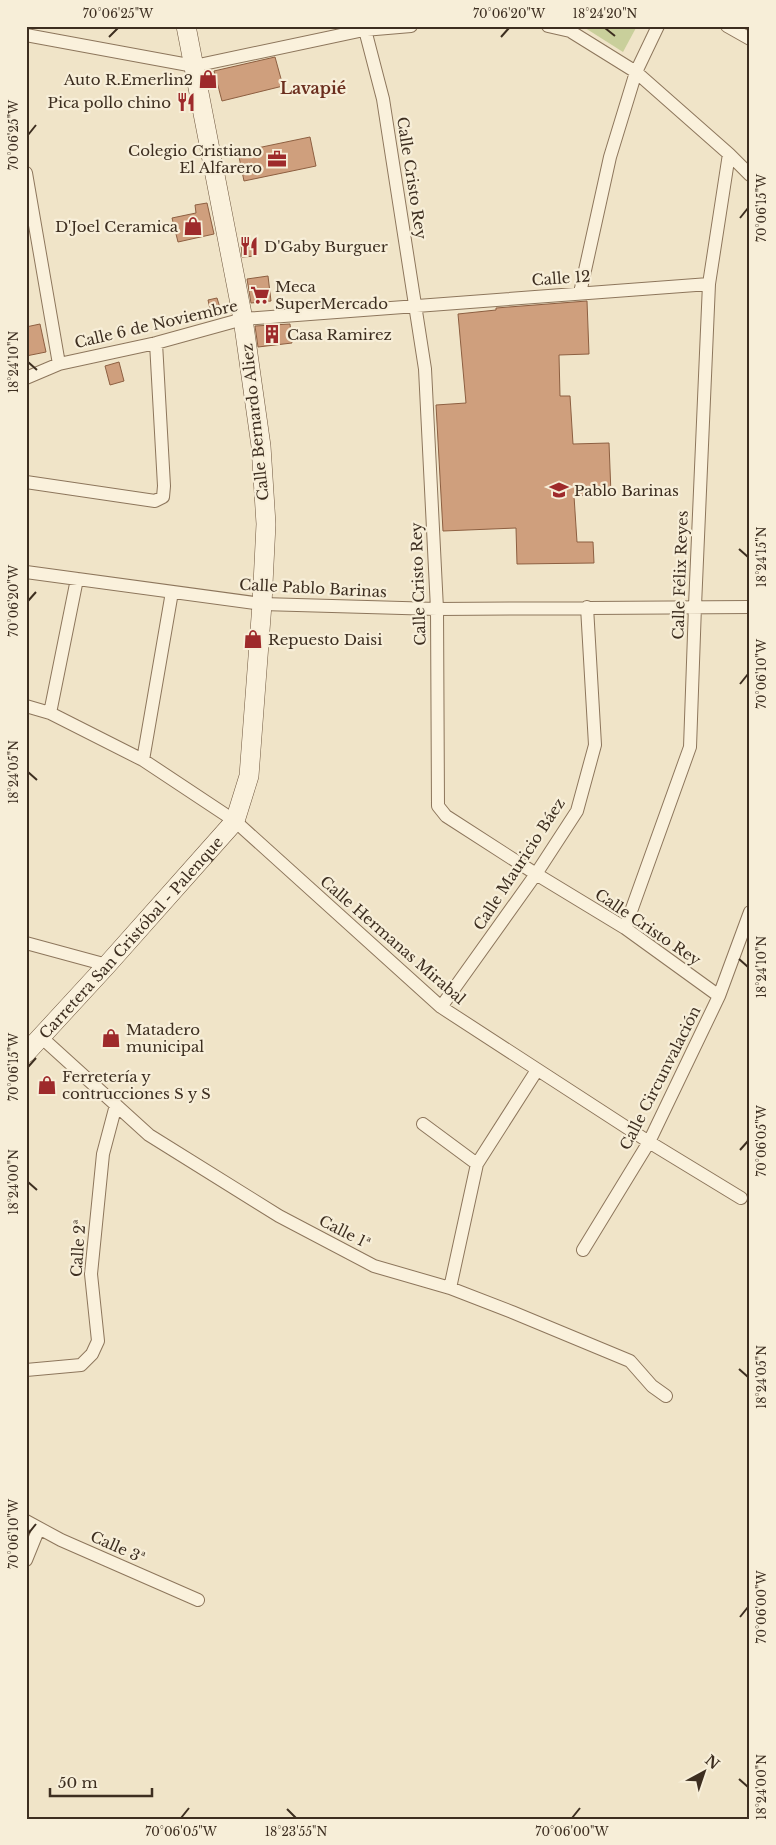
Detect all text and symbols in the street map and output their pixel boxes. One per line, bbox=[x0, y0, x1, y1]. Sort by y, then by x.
text: 70°06'25"W bbox=[83, 6, 154, 21]
text: 70°06'20"W bbox=[473, 6, 546, 21]
text: 18°24'20"N bbox=[573, 6, 638, 21]
shop icon: Auto R.Emerlin2 bbox=[197, 68, 219, 90]
place label: Auto R.Emerlin2 bbox=[63, 70, 193, 89]
district label: Lavapié bbox=[280, 78, 346, 98]
restaurant icon: Pica pollo chino bbox=[175, 91, 197, 113]
place label: Pica pollo chino bbox=[48, 93, 171, 112]
text: 70°06'25"W bbox=[6, 99, 21, 170]
street label: Calle Cristo Rey bbox=[393, 115, 431, 241]
place label: Colegio Cristiano El Alfarero bbox=[128, 141, 262, 177]
office icon: Colegio Cristiano El Alfarero bbox=[266, 148, 288, 170]
text: 70°06'15"W bbox=[754, 173, 769, 242]
shop icon: D'Joel Ceramica bbox=[182, 215, 204, 237]
place label: D'Joel Ceramica bbox=[55, 217, 179, 236]
restaurant icon: D'Gaby Burguer bbox=[238, 235, 260, 257]
place label: D'Gaby Burguer bbox=[264, 237, 389, 256]
street label: Calle 12 bbox=[531, 266, 591, 290]
place label: Meca SuperMercado bbox=[275, 277, 388, 313]
supermarket icon: Meca SuperMercado bbox=[249, 284, 271, 306]
street label: Calle 6 de Noviembre bbox=[73, 296, 239, 352]
building icon: Casa Ramirez bbox=[261, 323, 283, 345]
place label: Casa Ramirez bbox=[287, 325, 392, 344]
text: 18°24'10"N bbox=[6, 330, 21, 393]
street label: Calle Bernardo Aliez bbox=[237, 342, 273, 502]
school or university icon: Pablo Barinas bbox=[548, 479, 570, 501]
place label: Pablo Barinas bbox=[574, 481, 679, 500]
street label: Calle Félix Reyes bbox=[668, 510, 692, 640]
street label: Calle Cristo Rey bbox=[406, 522, 430, 646]
text: 18°24'15"N bbox=[754, 526, 769, 587]
text: 70°06'20"W bbox=[6, 564, 21, 637]
street label: Calle Pablo Barinas bbox=[239, 575, 387, 601]
shop icon: Repuesto Daisi bbox=[242, 628, 264, 650]
place label: Repuesto Daisi bbox=[268, 630, 382, 649]
text: 70°06'10"W bbox=[754, 638, 769, 709]
text: 18°24'05"N bbox=[6, 740, 21, 804]
street label: Calle Mauricio Báez bbox=[469, 794, 569, 934]
street label: Carretera San Cristóbal - Palenque bbox=[35, 832, 227, 1042]
street label: Calle Hermanas Mirabal bbox=[316, 872, 470, 1008]
street label: Calle Cristo Rey bbox=[591, 885, 705, 970]
text: 18°24'10"N bbox=[754, 935, 769, 998]
street label: Calle Circunvalación bbox=[615, 1003, 705, 1153]
place label: Matadero municipal bbox=[126, 1020, 204, 1056]
shop icon: Matadero municipal bbox=[100, 1027, 122, 1049]
text: 70°06'15"W bbox=[6, 1032, 21, 1101]
place label: Ferretería y contrucciones S y S bbox=[62, 1067, 211, 1103]
shop icon: Ferretería y contrucciones S y S bbox=[36, 1074, 58, 1096]
text: 70°06'05"W bbox=[754, 1104, 769, 1177]
text: 18°24'00"N bbox=[6, 1149, 21, 1215]
street label: Calle 1ª bbox=[316, 1211, 374, 1253]
street label: Calle 2ª bbox=[67, 1218, 89, 1278]
text: 18°24'05"N bbox=[754, 1345, 769, 1409]
text: 70°06'10"W bbox=[6, 1498, 21, 1569]
street label: Calle 3ª bbox=[88, 1527, 148, 1567]
text: 70°06'00"W bbox=[754, 1569, 769, 1644]
north arrow bbox=[678, 1748, 728, 1798]
text: N bbox=[702, 1751, 723, 1773]
text: 18°24'00"N bbox=[754, 1754, 769, 1820]
scale bar bbox=[50, 1765, 152, 1797]
text: 50 m bbox=[58, 1773, 98, 1792]
text: 70°06'05"W bbox=[145, 1824, 218, 1839]
text: 18°23'55"N bbox=[265, 1824, 328, 1839]
text: 70°06'00"W bbox=[535, 1824, 610, 1839]

